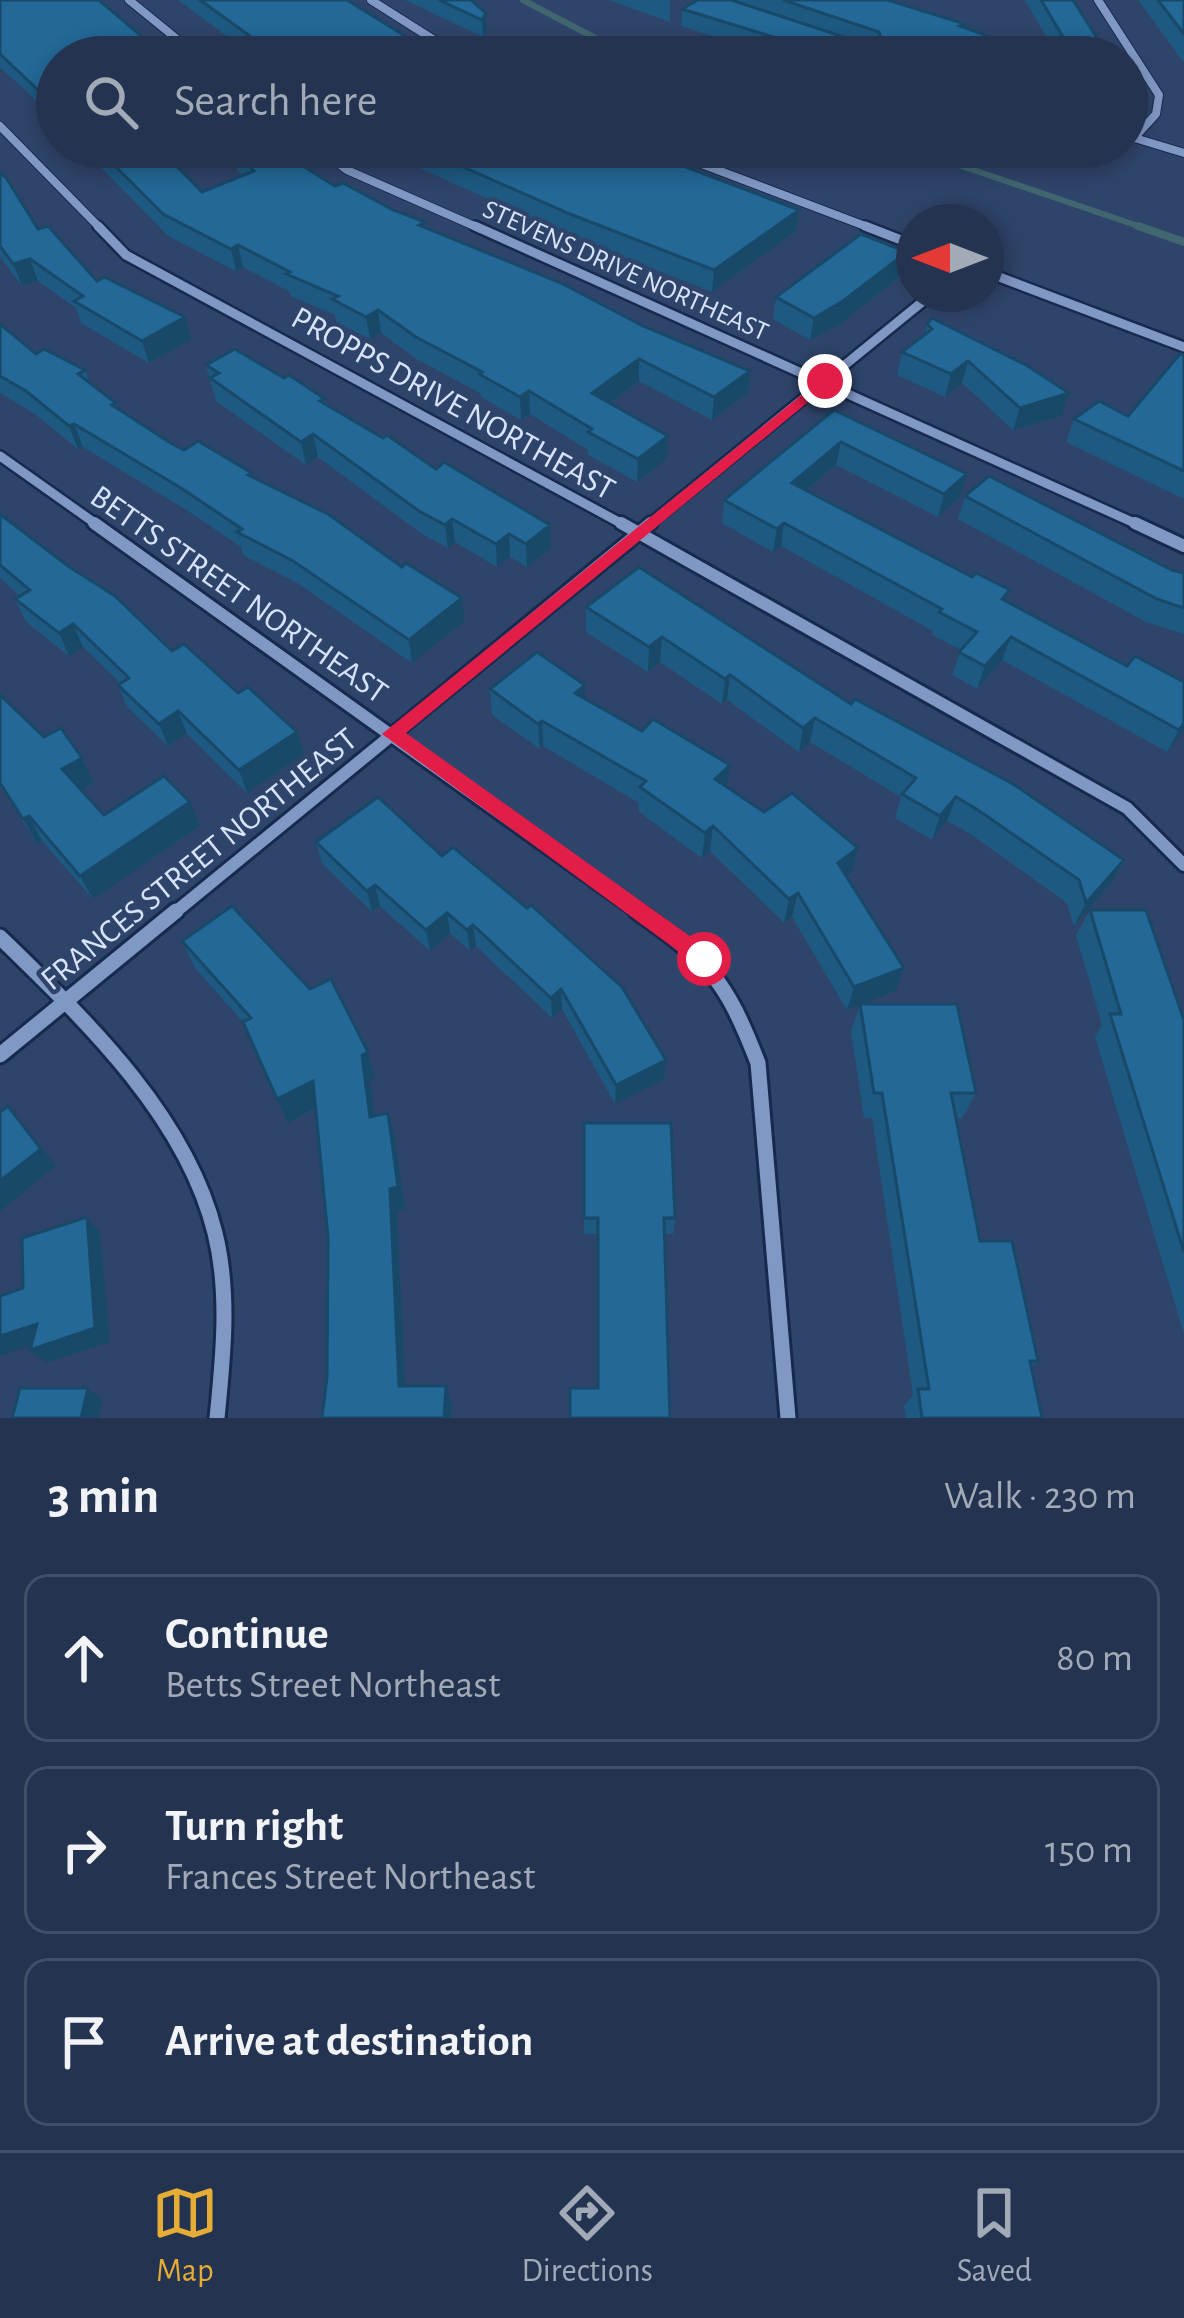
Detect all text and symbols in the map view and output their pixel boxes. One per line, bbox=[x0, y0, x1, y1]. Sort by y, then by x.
search box bbox=[36, 36, 1148, 168]
icon: search bbox=[78, 69, 144, 135]
text: Search here bbox=[174, 79, 377, 124]
street label: STEVENS DRIVE NORTHEAST bbox=[479, 195, 773, 346]
north arrow bbox=[896, 204, 1004, 312]
street label: PROPPS DRIVE NORTHEAST bbox=[285, 301, 620, 507]
route end bbox=[798, 354, 852, 408]
street label: BETTS STREET NORTHEAST bbox=[84, 480, 393, 710]
street label: FRANCES STREET NORTHEAST bbox=[35, 723, 364, 997]
route start bbox=[677, 932, 731, 986]
text: 3 min bbox=[48, 1471, 159, 1522]
text: Walk · 230 m bbox=[944, 1477, 1136, 1516]
text: Continue bbox=[165, 1612, 329, 1657]
icon: ahead bbox=[51, 1625, 117, 1691]
text: 80 m bbox=[1056, 1639, 1133, 1678]
text: Betts Street Northeast bbox=[165, 1666, 500, 1705]
text: Turn right bbox=[165, 1804, 343, 1849]
icon: right bbox=[51, 1817, 117, 1883]
text: 150 m bbox=[1045, 1831, 1133, 1870]
text: Frances Street Northeast bbox=[165, 1858, 535, 1897]
icon: arrive bbox=[51, 2009, 117, 2075]
text: Arrive at destination bbox=[165, 2019, 533, 2064]
tab: Map bbox=[152, 2180, 218, 2292]
tab: Directions bbox=[521, 2180, 653, 2292]
tab: Saved bbox=[957, 2180, 1032, 2292]

